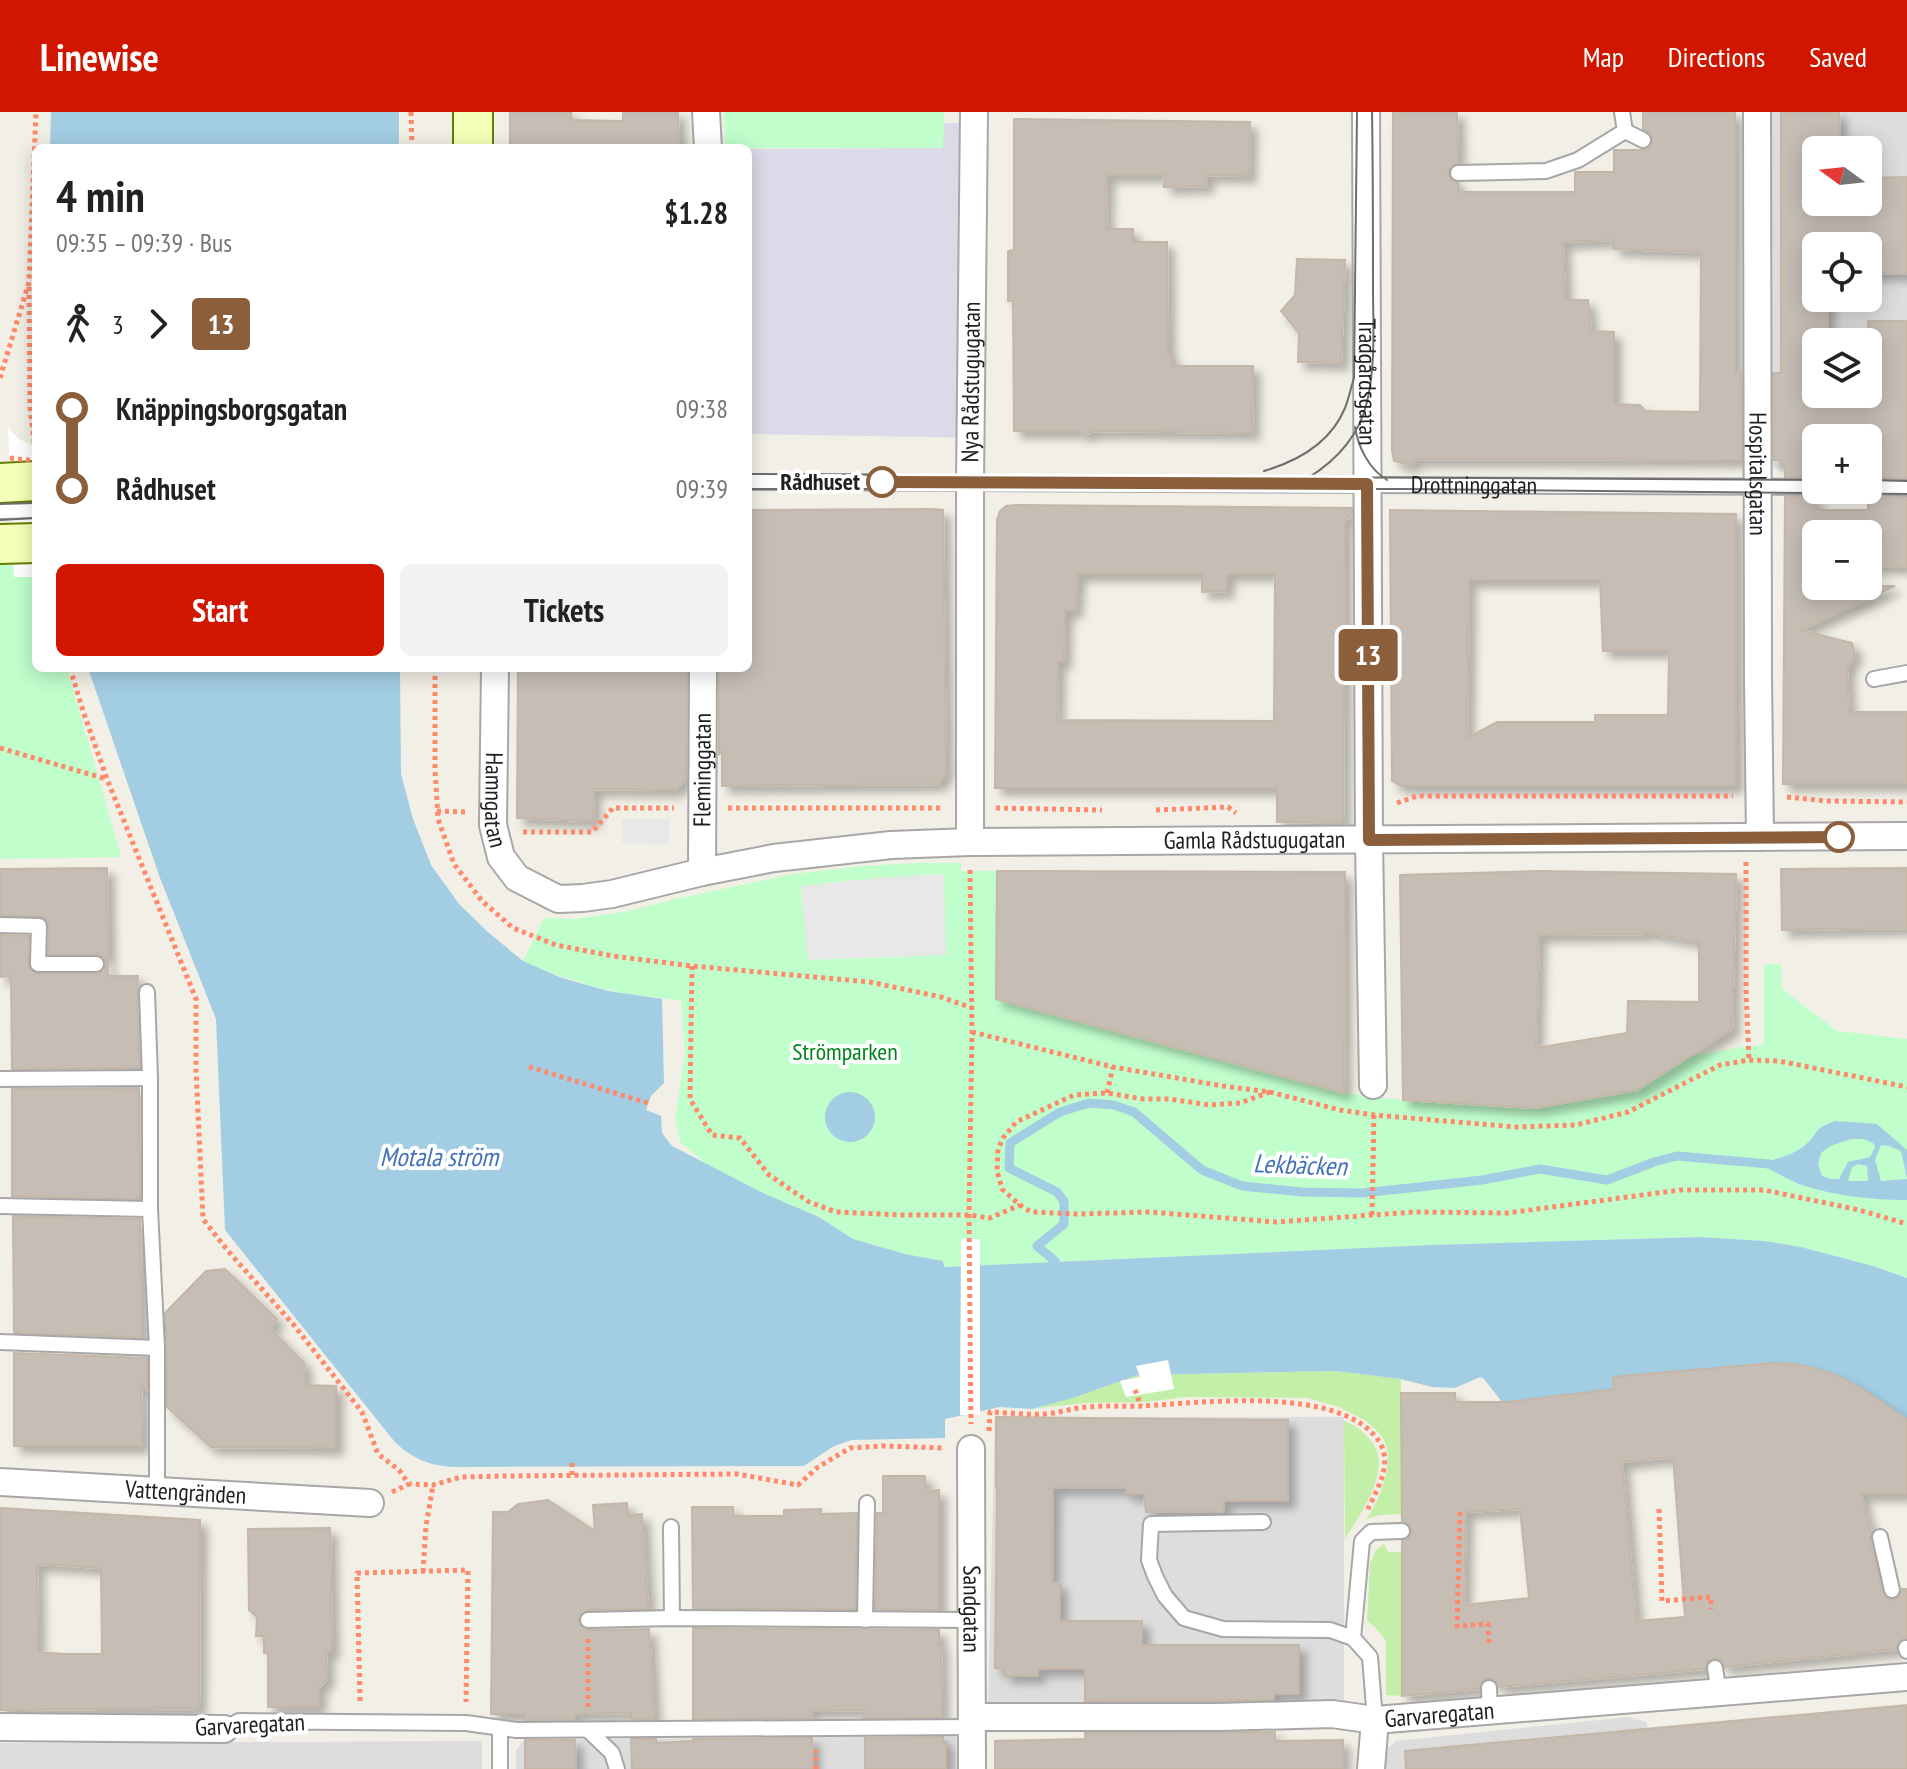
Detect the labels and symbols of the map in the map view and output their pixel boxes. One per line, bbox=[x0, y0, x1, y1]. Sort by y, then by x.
north arrow bbox=[1802, 136, 1882, 216]
street label: Nya Rådstugugatan bbox=[954, 301, 987, 463]
street label: Trädgårdsgatan bbox=[1352, 318, 1383, 446]
street label: Hospitalsgatan bbox=[1743, 412, 1774, 536]
place label: Rådhuset bbox=[780, 466, 860, 497]
marker: Rådhuset bbox=[867, 467, 897, 497]
street label: Drottninggatan bbox=[1411, 469, 1537, 501]
line badge: 13 bbox=[1332, 629, 1404, 681]
street label: Fleminggatan bbox=[686, 713, 718, 827]
street label: Hamngatan bbox=[478, 752, 514, 851]
unlabelled marker bbox=[1824, 822, 1854, 852]
street label: Gamla Rådstugugatan bbox=[1164, 824, 1345, 856]
park label: Strömparken bbox=[792, 1036, 898, 1067]
water label: Motala ström bbox=[380, 1140, 500, 1173]
water label: Lekbäcken bbox=[1253, 1146, 1349, 1183]
street label: Vattengränden bbox=[123, 1473, 247, 1511]
street label: Sandgatan bbox=[956, 1565, 988, 1653]
street label: Garvaregatan bbox=[1383, 1694, 1495, 1734]
street label: Garvaregatan bbox=[194, 1706, 306, 1743]

